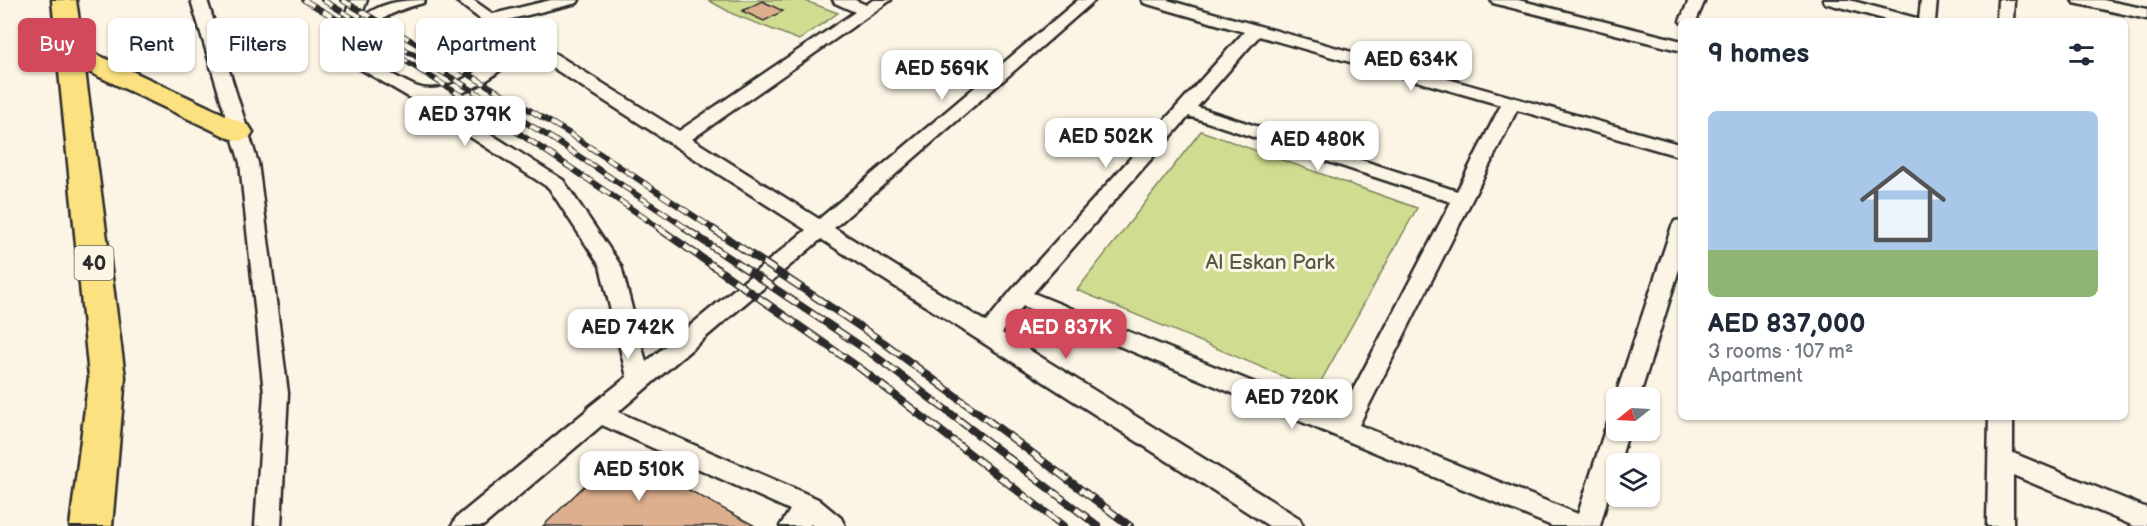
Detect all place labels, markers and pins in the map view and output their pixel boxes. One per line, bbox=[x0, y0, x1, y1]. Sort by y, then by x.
pin: AED 634K bbox=[1349, 41, 1473, 92]
pin: AED 569K bbox=[880, 50, 1004, 101]
pin: AED 379K bbox=[403, 96, 527, 147]
pin: AED 502K bbox=[1044, 118, 1168, 169]
pin: AED 480K bbox=[1256, 121, 1380, 172]
pin: AED 742K bbox=[566, 309, 690, 360]
pin: AED 837K bbox=[1004, 309, 1128, 360]
pin: AED 720K bbox=[1230, 379, 1354, 430]
pin: AED 510K bbox=[577, 451, 701, 502]

